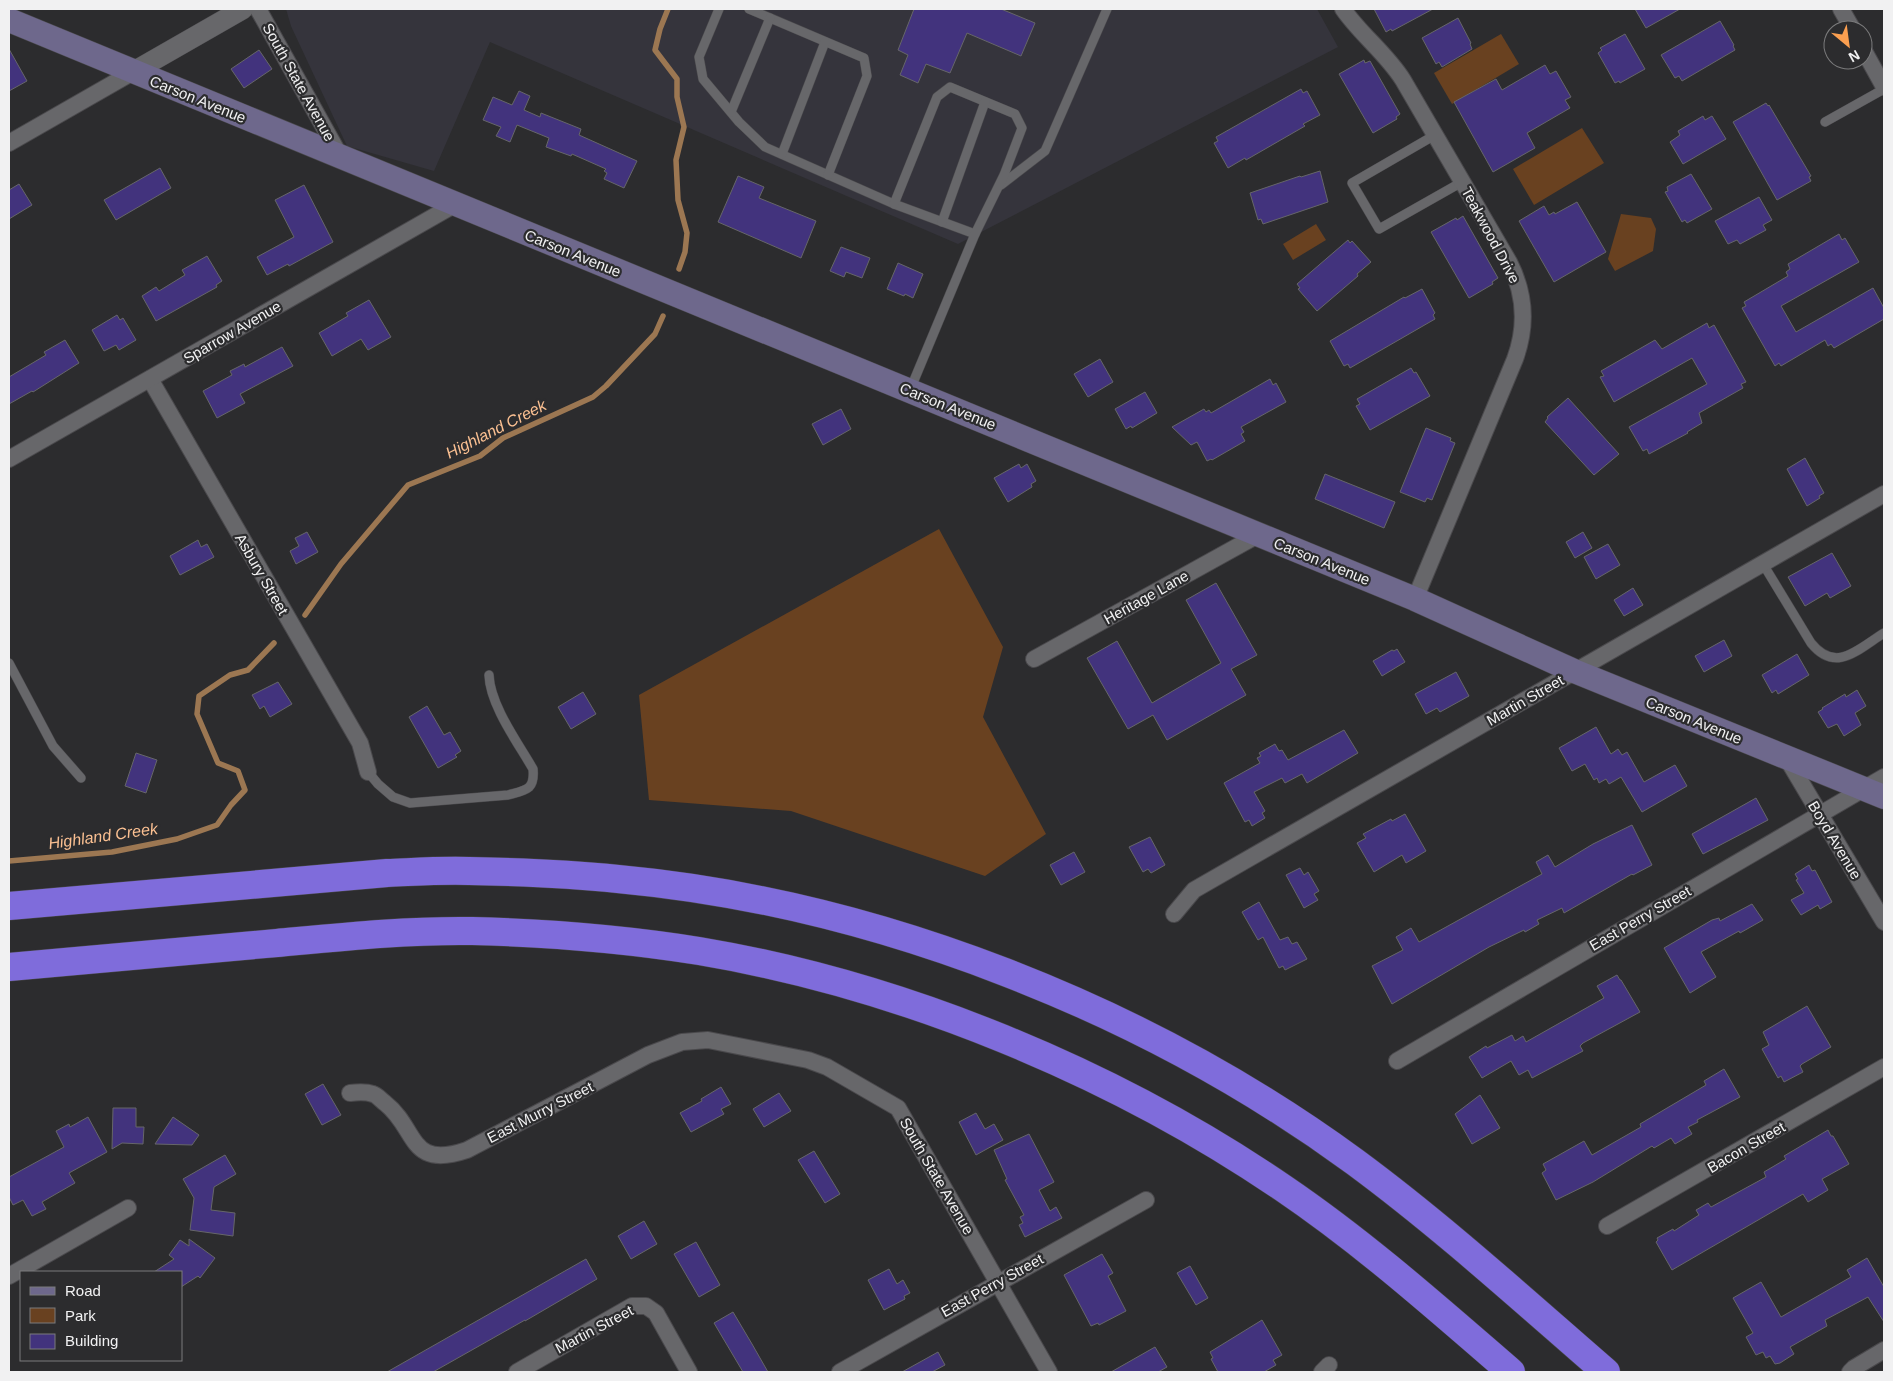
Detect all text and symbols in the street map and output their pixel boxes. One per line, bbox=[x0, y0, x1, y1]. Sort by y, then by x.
street label: South State Avenue bbox=[259, 20, 339, 144]
north arrow bbox=[1823, 20, 1873, 70]
text: N bbox=[1846, 47, 1863, 66]
street label: Carson Avenue bbox=[147, 72, 249, 126]
street label: Teakwood Drive bbox=[1458, 184, 1524, 286]
street label: Carson Avenue bbox=[522, 226, 624, 280]
street label: Sparrow Avenue bbox=[180, 297, 284, 367]
street label: Carson Avenue bbox=[897, 379, 999, 433]
water label: Highland Creek bbox=[443, 396, 550, 462]
street label: Asbury Street bbox=[232, 530, 292, 618]
street label: Carson Avenue bbox=[1271, 534, 1373, 588]
street label: Heritage Lane bbox=[1101, 567, 1191, 627]
street label: Martin Street bbox=[1484, 671, 1567, 729]
street label: Carson Avenue bbox=[1643, 693, 1745, 747]
street label: Boyd Avenue bbox=[1805, 798, 1865, 882]
water label: Highland Creek bbox=[47, 820, 160, 852]
street label: East Perry Street bbox=[1586, 882, 1694, 954]
street label: East Murry Street bbox=[484, 1078, 597, 1146]
street label: South State Avenue bbox=[897, 1114, 977, 1238]
street label: Bacon Street bbox=[1704, 1118, 1789, 1176]
street label: East Perry Street bbox=[938, 1249, 1047, 1320]
legend bbox=[20, 1271, 182, 1361]
text: Road bbox=[65, 1282, 101, 1299]
street label: Martin Street bbox=[552, 1301, 637, 1357]
text: Park bbox=[65, 1307, 96, 1324]
text: Building bbox=[65, 1332, 118, 1349]

